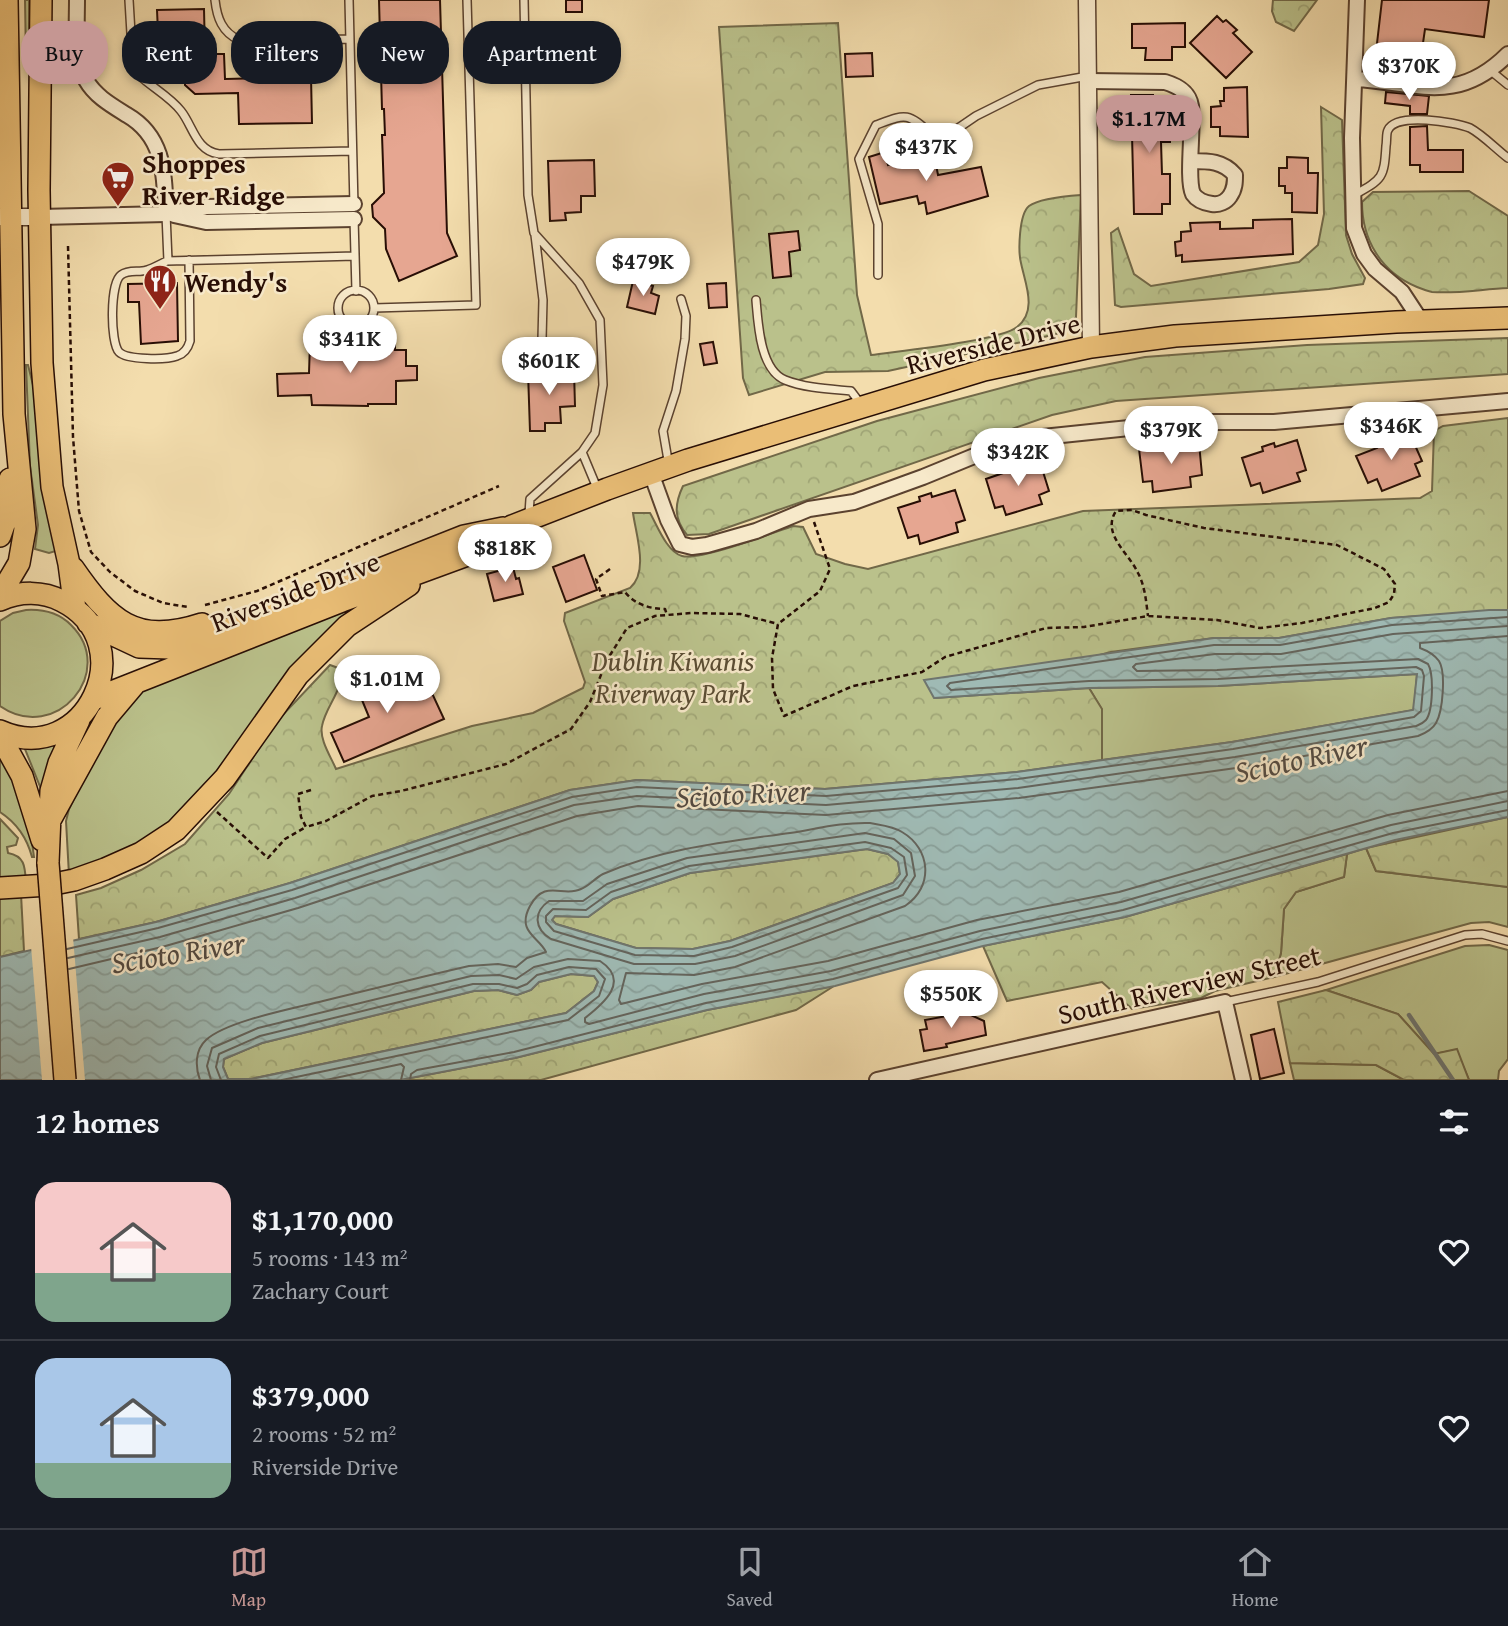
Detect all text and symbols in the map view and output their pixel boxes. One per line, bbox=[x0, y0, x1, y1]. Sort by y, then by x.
chip: Buy bbox=[21, 21, 108, 84]
chip: Rent bbox=[122, 21, 217, 84]
chip: Filters bbox=[231, 21, 343, 84]
chip: New bbox=[357, 21, 449, 84]
chip: Apartment bbox=[463, 21, 621, 84]
pin: $370K bbox=[1360, 42, 1458, 102]
text: $370K bbox=[1378, 48, 1440, 81]
pin: $1.17M bbox=[1092, 96, 1206, 155]
text: $1.17M bbox=[1112, 101, 1186, 134]
pin: $437K bbox=[877, 124, 975, 183]
text: $437K bbox=[895, 129, 957, 162]
place label: Shoppes River Ridge bbox=[142, 142, 285, 215]
supermarket icon: Shoppes River Ridge bbox=[99, 159, 137, 208]
pin: $479K bbox=[594, 238, 692, 298]
text: $479K bbox=[612, 244, 674, 277]
place label: Wendy's bbox=[184, 261, 287, 302]
restaurant icon: Wendy's bbox=[141, 262, 179, 311]
street label: Riverside Drive bbox=[902, 302, 1084, 384]
pin: $341K bbox=[301, 316, 399, 375]
text: $341K bbox=[319, 321, 381, 354]
pin: $601K bbox=[500, 338, 598, 397]
text: $601K bbox=[518, 343, 580, 376]
pin: $346K bbox=[1342, 402, 1440, 462]
pin: $379K bbox=[1122, 406, 1220, 466]
text: $346K bbox=[1360, 408, 1422, 441]
text: $379K bbox=[1140, 412, 1202, 445]
pin: $342K bbox=[969, 428, 1067, 488]
text: $342K bbox=[987, 434, 1049, 467]
pin: $818K bbox=[456, 524, 554, 584]
text: $818K bbox=[474, 530, 536, 563]
street label: Riverside Drive bbox=[205, 540, 385, 642]
park label: Dublin Kiwanis Riverway Park bbox=[591, 640, 754, 713]
pin: $1.01M bbox=[330, 656, 444, 715]
text: $1.01M bbox=[350, 661, 424, 694]
water label: Scioto River bbox=[1230, 722, 1372, 794]
water label: Scioto River bbox=[674, 767, 812, 819]
water label: Scioto River bbox=[108, 920, 249, 984]
street label: South Riverview Street bbox=[1054, 934, 1325, 1034]
pin: $550K bbox=[902, 970, 1000, 1030]
text: $550K bbox=[920, 976, 982, 1009]
text: 12 homes bbox=[35, 1100, 160, 1144]
icon: filters bbox=[1435, 1103, 1473, 1141]
text: $1,170,000 bbox=[252, 1197, 393, 1241]
icon: home bbox=[91, 1210, 175, 1294]
icon: heart bbox=[1435, 1233, 1473, 1271]
text: 5 rooms · 143 m² bbox=[252, 1241, 407, 1274]
text: Zachary Court bbox=[252, 1274, 389, 1307]
text: $379,000 bbox=[252, 1373, 369, 1417]
icon: home bbox=[91, 1386, 175, 1470]
icon: heart bbox=[1435, 1409, 1473, 1447]
text: 2 rooms · 52 m² bbox=[252, 1417, 396, 1450]
text: Riverside Drive bbox=[252, 1450, 398, 1483]
tab: Map bbox=[230, 1543, 268, 1613]
tab: Saved bbox=[727, 1543, 773, 1613]
tab: Home bbox=[1232, 1543, 1278, 1613]

